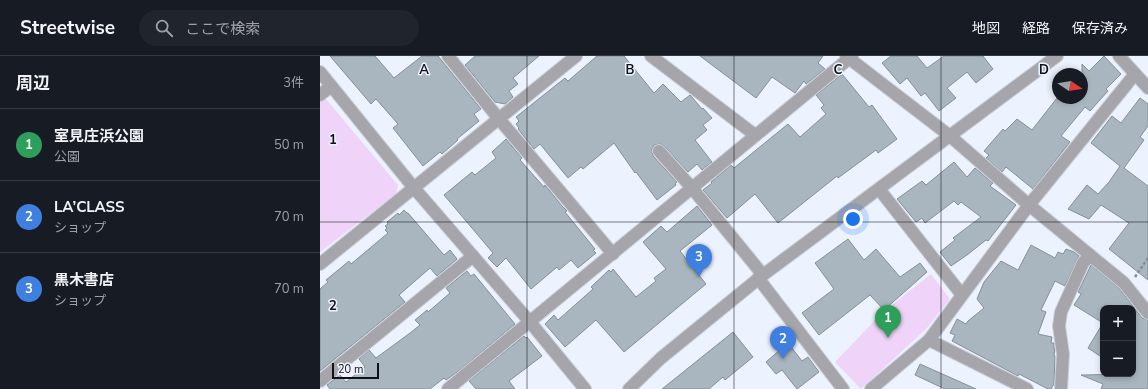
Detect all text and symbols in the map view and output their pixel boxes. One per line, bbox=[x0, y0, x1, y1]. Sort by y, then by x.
search box bbox=[139, 10, 419, 46]
text: Streetwise bbox=[20, 15, 115, 41]
icon: search bbox=[153, 17, 175, 39]
text: ここで検索 bbox=[185, 19, 260, 39]
text: 地図 bbox=[972, 19, 1000, 38]
text: 経路 bbox=[1022, 19, 1050, 38]
text: 保存済み bbox=[1072, 19, 1128, 38]
text: A bbox=[419, 61, 429, 79]
text: B bbox=[626, 61, 635, 79]
text: C bbox=[834, 61, 843, 79]
text: D bbox=[1039, 61, 1049, 79]
north arrow bbox=[1052, 68, 1088, 104]
text: 周辺 bbox=[16, 72, 50, 95]
text: 3件 bbox=[283, 74, 304, 92]
text: 室見庄浜公園 bbox=[54, 126, 144, 146]
text: 1 bbox=[329, 131, 337, 149]
text: 1 bbox=[25, 136, 33, 154]
text: 50 m bbox=[274, 136, 304, 154]
text: 公園 bbox=[54, 148, 80, 166]
text: LA’CLASS bbox=[54, 197, 125, 217]
text: 2 bbox=[25, 208, 33, 226]
text: 70 m bbox=[274, 208, 304, 226]
your location bbox=[843, 209, 863, 229]
text: ショップ bbox=[54, 219, 106, 237]
pin: 3 bbox=[686, 244, 712, 277]
text: 黒木書店 bbox=[54, 270, 114, 290]
text: 3 bbox=[25, 280, 33, 298]
text: 70 m bbox=[274, 280, 304, 298]
text: ショップ bbox=[54, 292, 106, 310]
text: 2 bbox=[329, 297, 337, 315]
pin: 1 bbox=[875, 305, 901, 338]
map controls bbox=[1100, 305, 1136, 377]
button: + bbox=[1100, 305, 1136, 341]
pin: 2 bbox=[770, 326, 796, 359]
button: − bbox=[1100, 341, 1136, 377]
scale bar bbox=[332, 361, 379, 380]
text: 20 m bbox=[338, 362, 363, 377]

